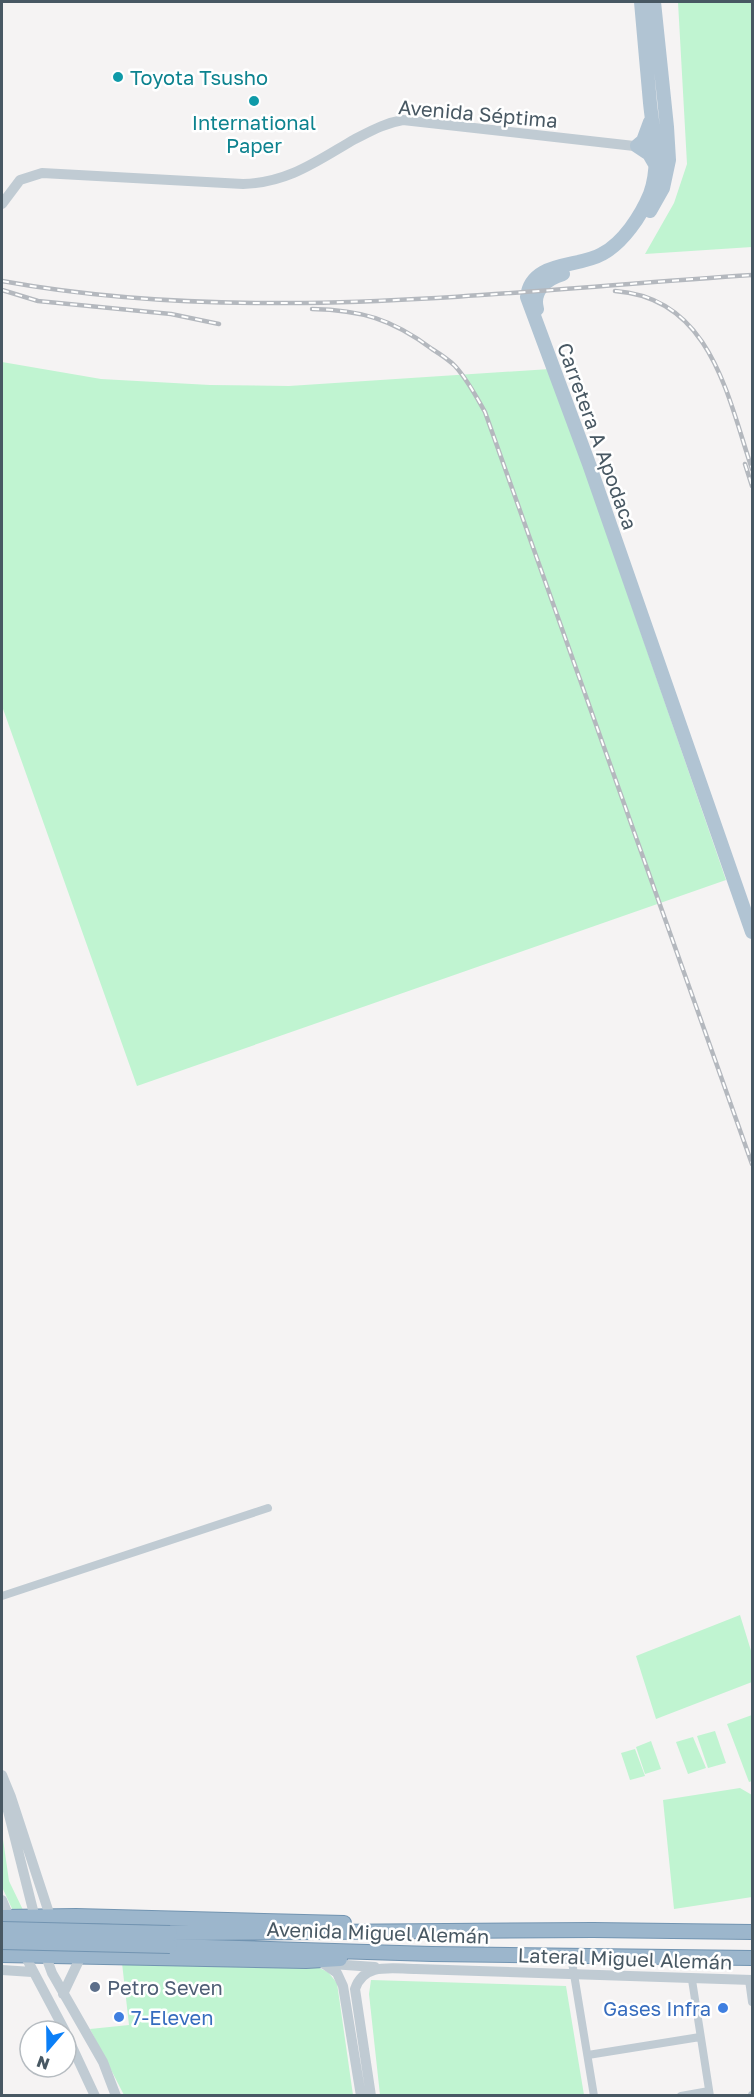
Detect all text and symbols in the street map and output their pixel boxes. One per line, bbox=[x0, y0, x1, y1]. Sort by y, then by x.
place label: Toyota Tsusho bbox=[130, 65, 268, 89]
marker: Toyota Tsusho bbox=[111, 70, 125, 84]
marker: International Paper bbox=[247, 94, 261, 108]
street label: Avenida Séptima bbox=[397, 94, 559, 132]
place label: International Paper bbox=[192, 110, 316, 157]
street label: Carretera A Apodaca bbox=[553, 339, 643, 533]
street label: Avenida Miguel Alemán bbox=[266, 1916, 490, 1948]
street label: Lateral Miguel Alemán bbox=[517, 1942, 733, 1974]
place label: Petro Seven bbox=[107, 1975, 223, 1999]
marker: Petro Seven bbox=[88, 1980, 102, 1994]
place label: Gases Infra bbox=[603, 1996, 711, 2020]
marker: Gases Infra bbox=[716, 2001, 730, 2015]
place label: 7-Eleven bbox=[131, 2005, 214, 2029]
marker: 7-Eleven bbox=[112, 2010, 126, 2024]
north arrow bbox=[18, 2019, 78, 2079]
text: N bbox=[34, 2052, 52, 2075]

